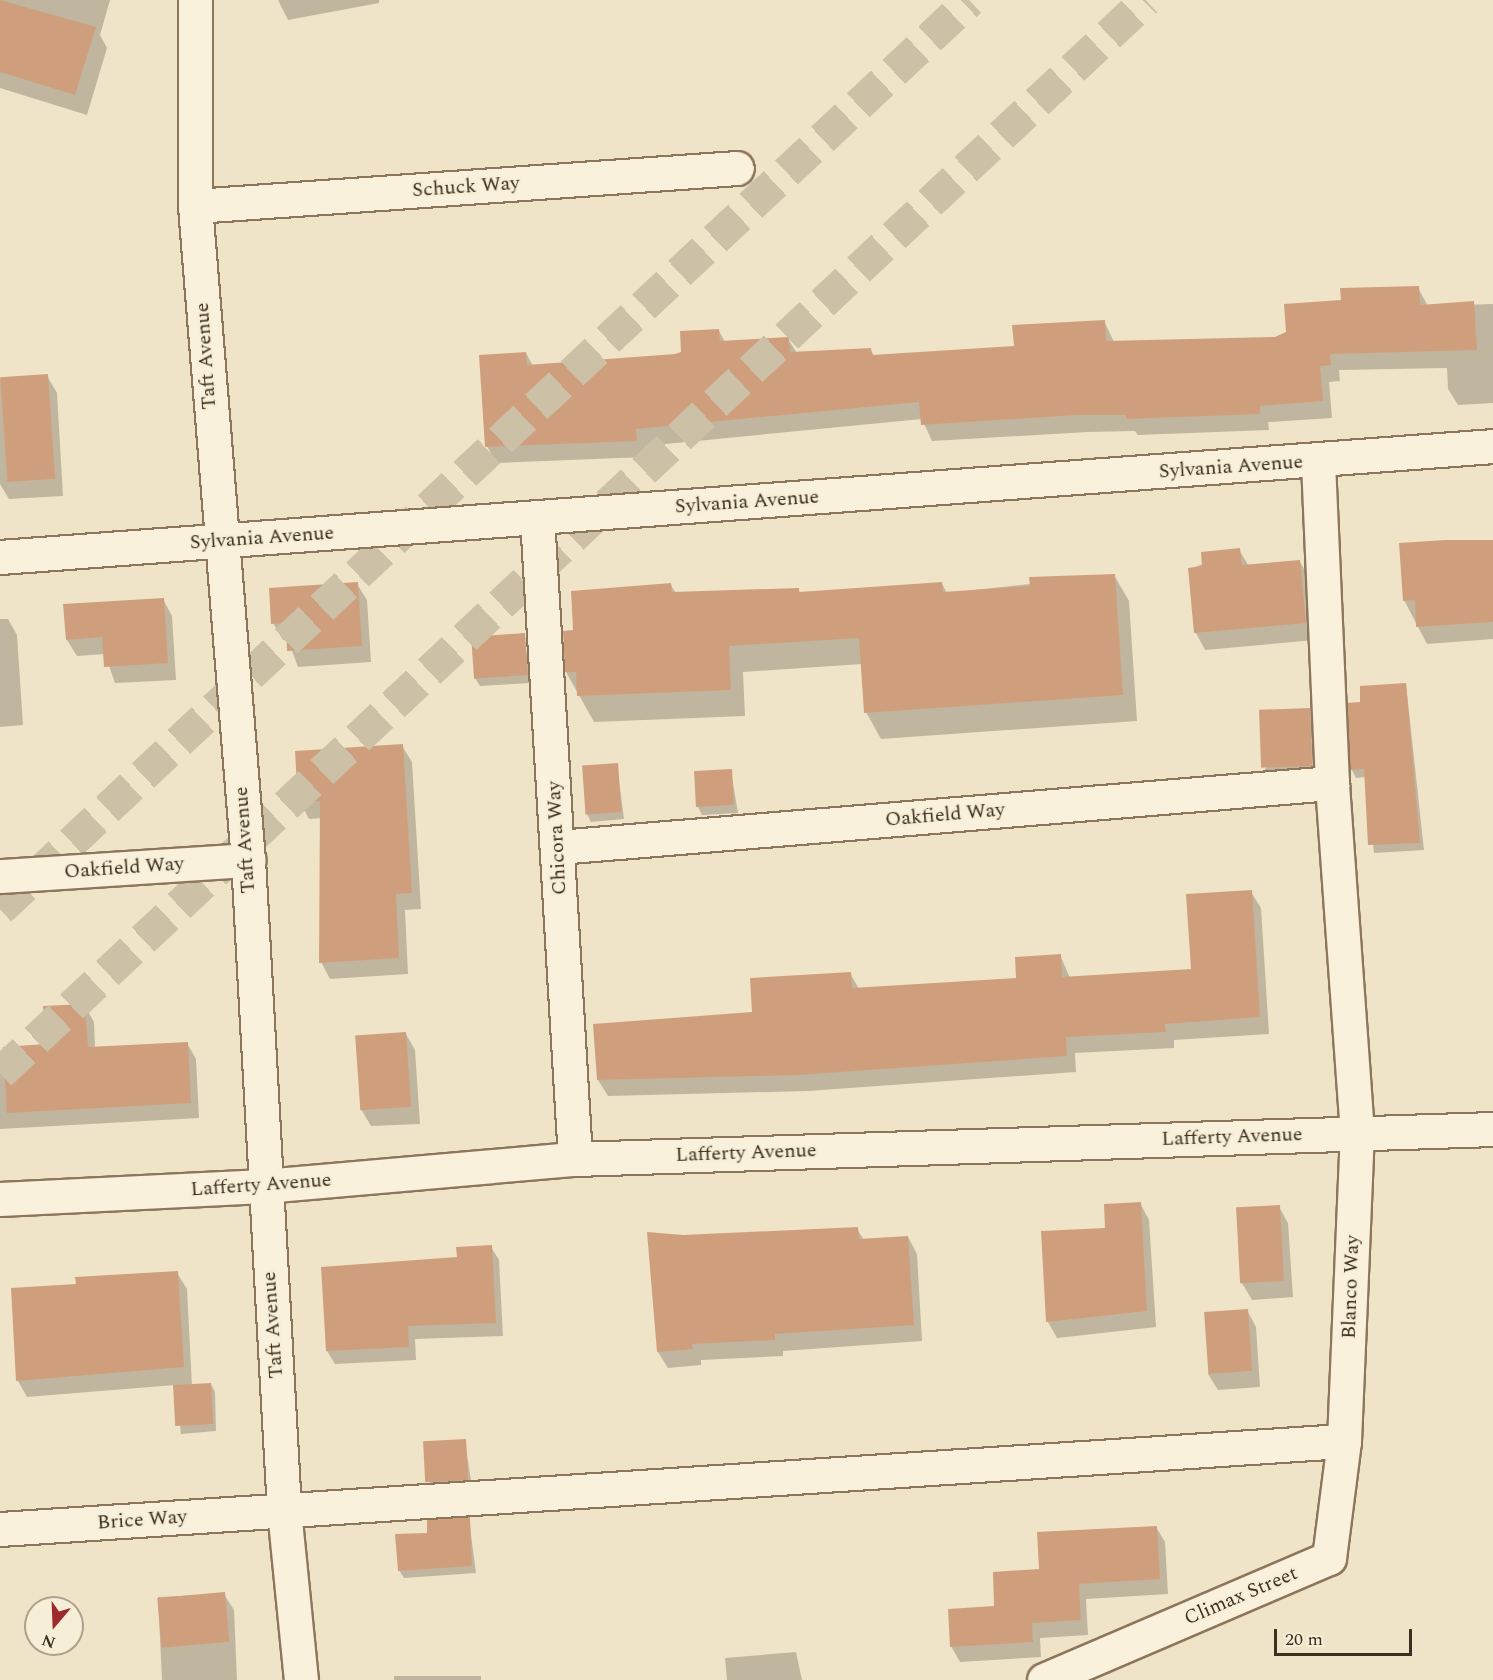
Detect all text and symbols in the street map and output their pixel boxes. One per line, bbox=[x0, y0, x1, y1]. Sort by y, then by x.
street label: Schuck Way bbox=[411, 171, 521, 203]
street label: Taft Avenue bbox=[190, 302, 222, 410]
street label: Sylvania Avenue bbox=[1158, 450, 1304, 484]
street label: Sylvania Avenue bbox=[674, 485, 820, 519]
street label: Sylvania Avenue bbox=[189, 521, 335, 555]
street label: Chicora Way bbox=[542, 780, 572, 896]
street label: Taft Avenue bbox=[229, 786, 261, 894]
street label: Oakfield Way bbox=[884, 798, 1006, 832]
street label: Oakfield Way bbox=[63, 852, 185, 884]
street label: Lafferty Avenue bbox=[1161, 1123, 1303, 1151]
street label: Lafferty Avenue bbox=[675, 1139, 817, 1167]
street label: Lafferty Avenue bbox=[190, 1168, 332, 1202]
street label: Blanco Way bbox=[1337, 1235, 1365, 1339]
street label: Taft Avenue bbox=[257, 1271, 289, 1379]
street label: Brice Way bbox=[96, 1505, 188, 1535]
street label: Climax Street bbox=[1181, 1561, 1301, 1631]
north arrow bbox=[24, 1596, 84, 1656]
scale bar bbox=[1277, 1617, 1415, 1655]
text: 20 m bbox=[1285, 1626, 1323, 1653]
text: N bbox=[39, 1628, 59, 1655]

